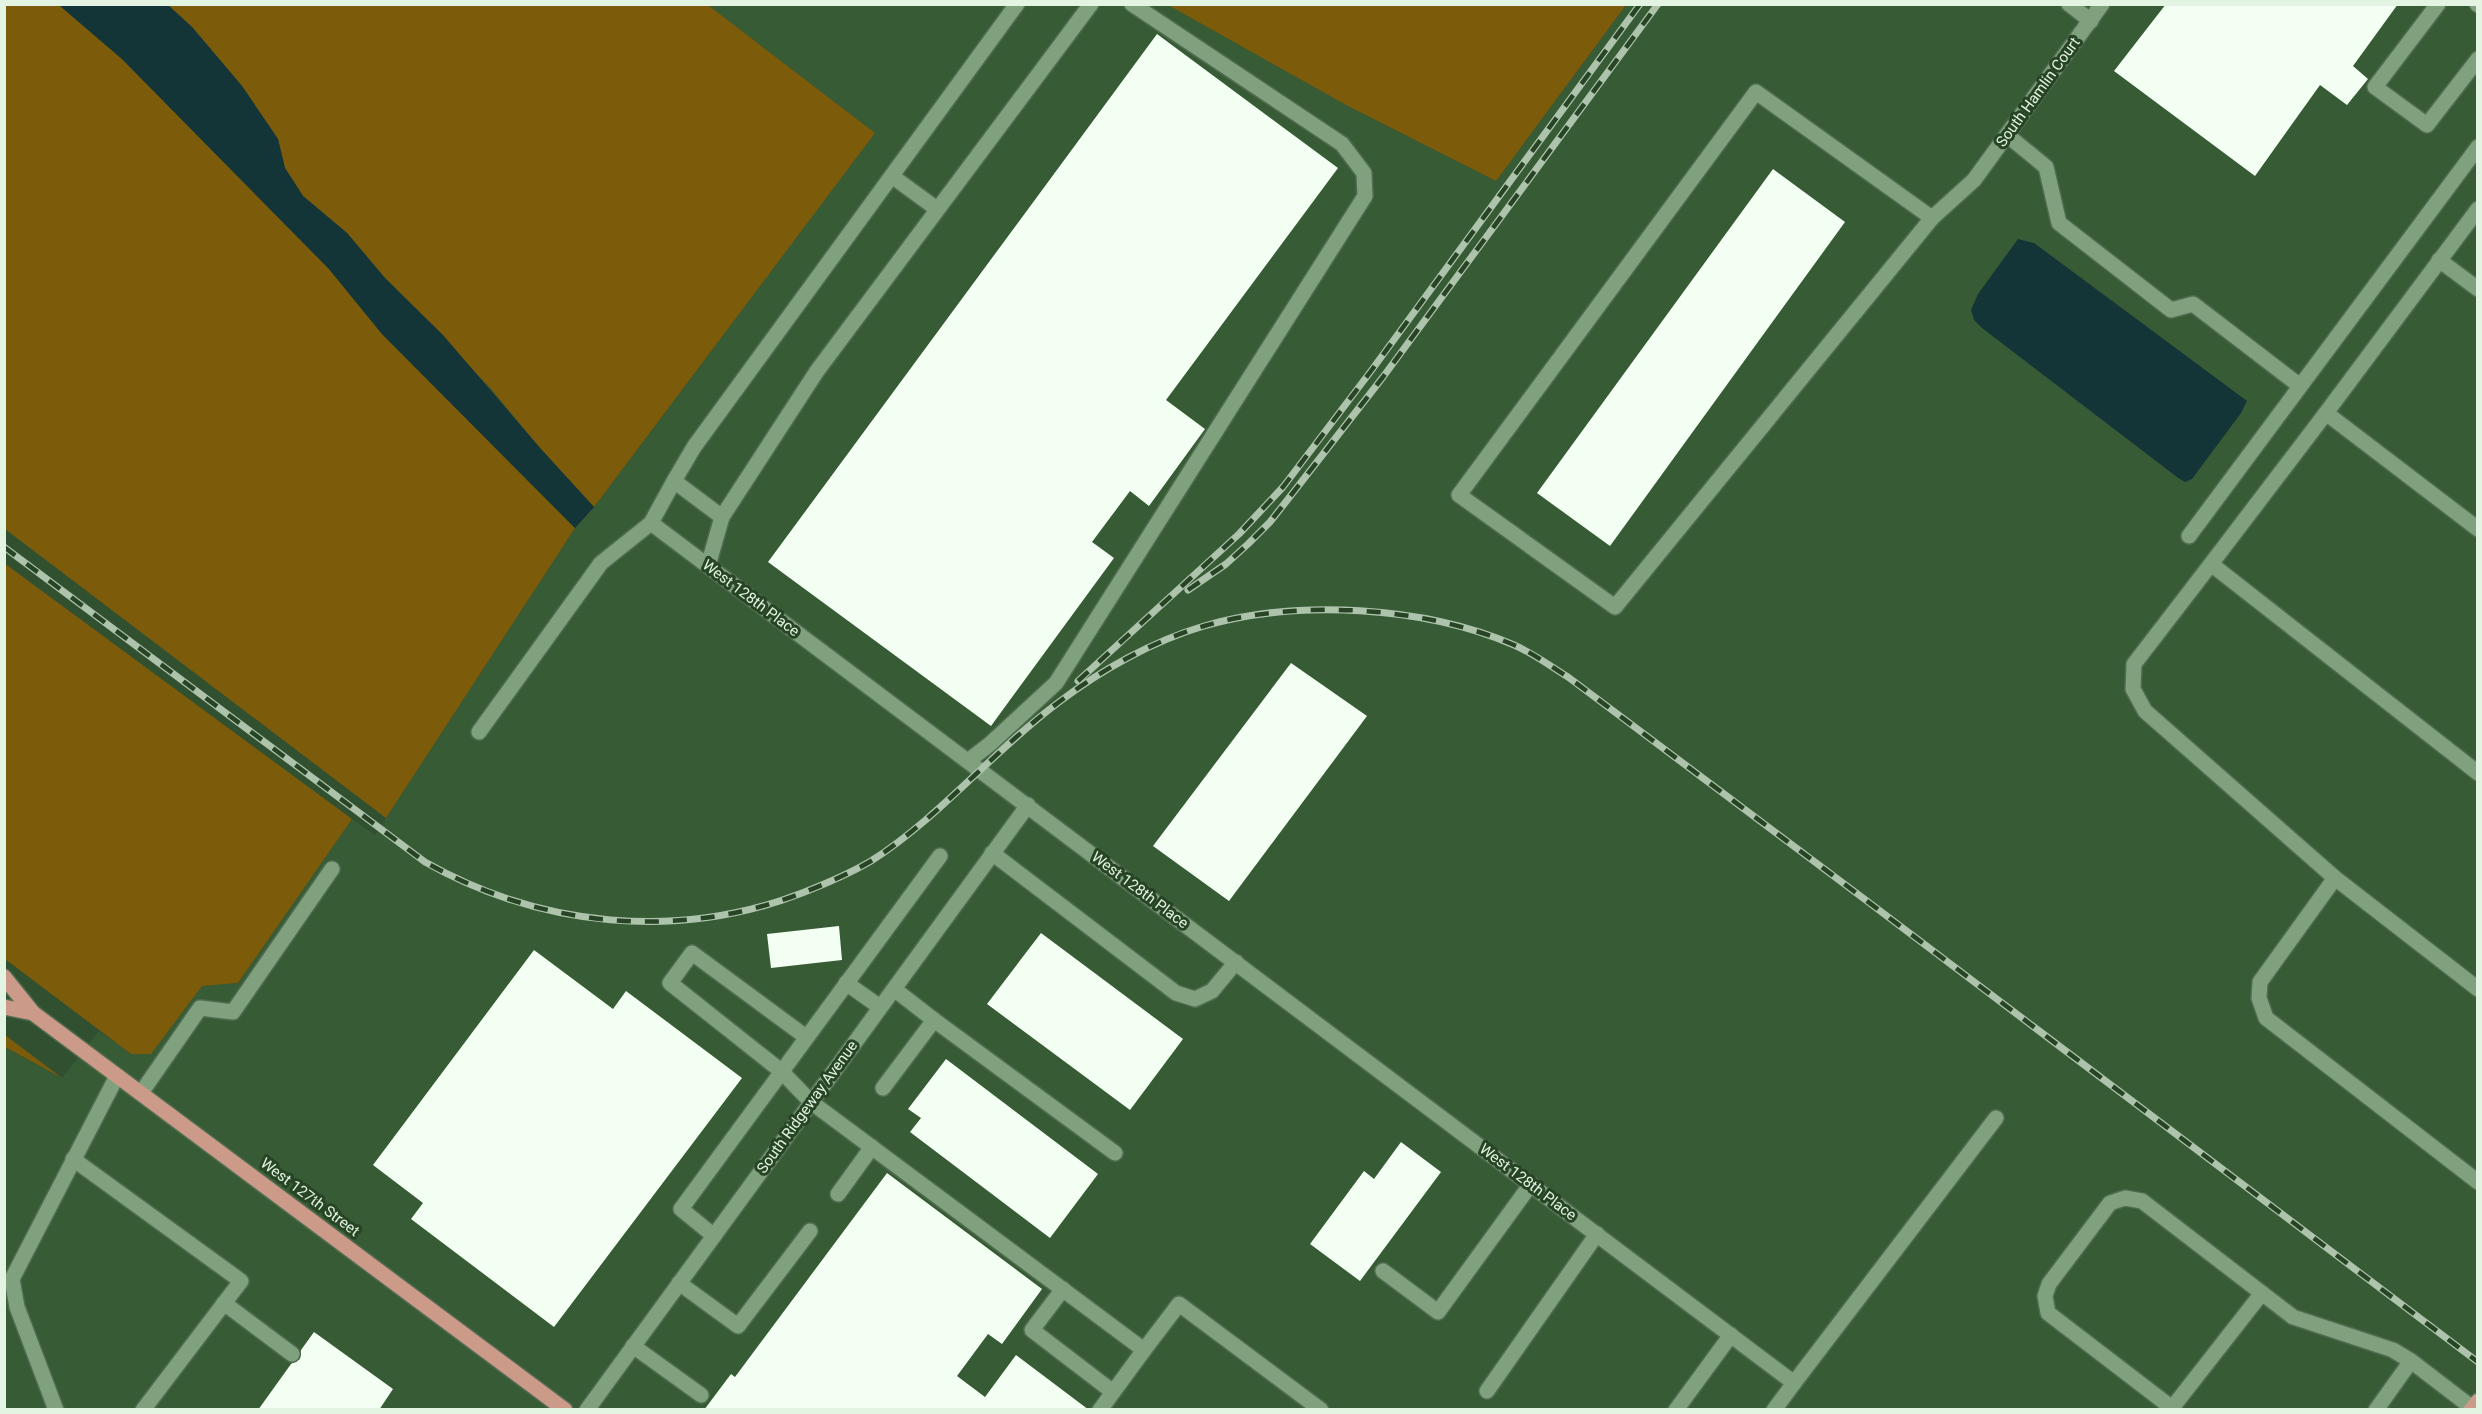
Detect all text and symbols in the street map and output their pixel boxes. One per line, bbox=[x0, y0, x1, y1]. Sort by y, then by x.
street label: South Hamlin Court bbox=[1992, 34, 2084, 150]
street label: West 128th Place bbox=[699, 556, 803, 640]
street label: West 128th Place bbox=[1088, 848, 1192, 932]
street label: South Ridgeway Avenue bbox=[753, 1037, 861, 1177]
street label: West 128th Place bbox=[1476, 1140, 1580, 1224]
street label: West 127th Street bbox=[257, 1154, 363, 1240]

